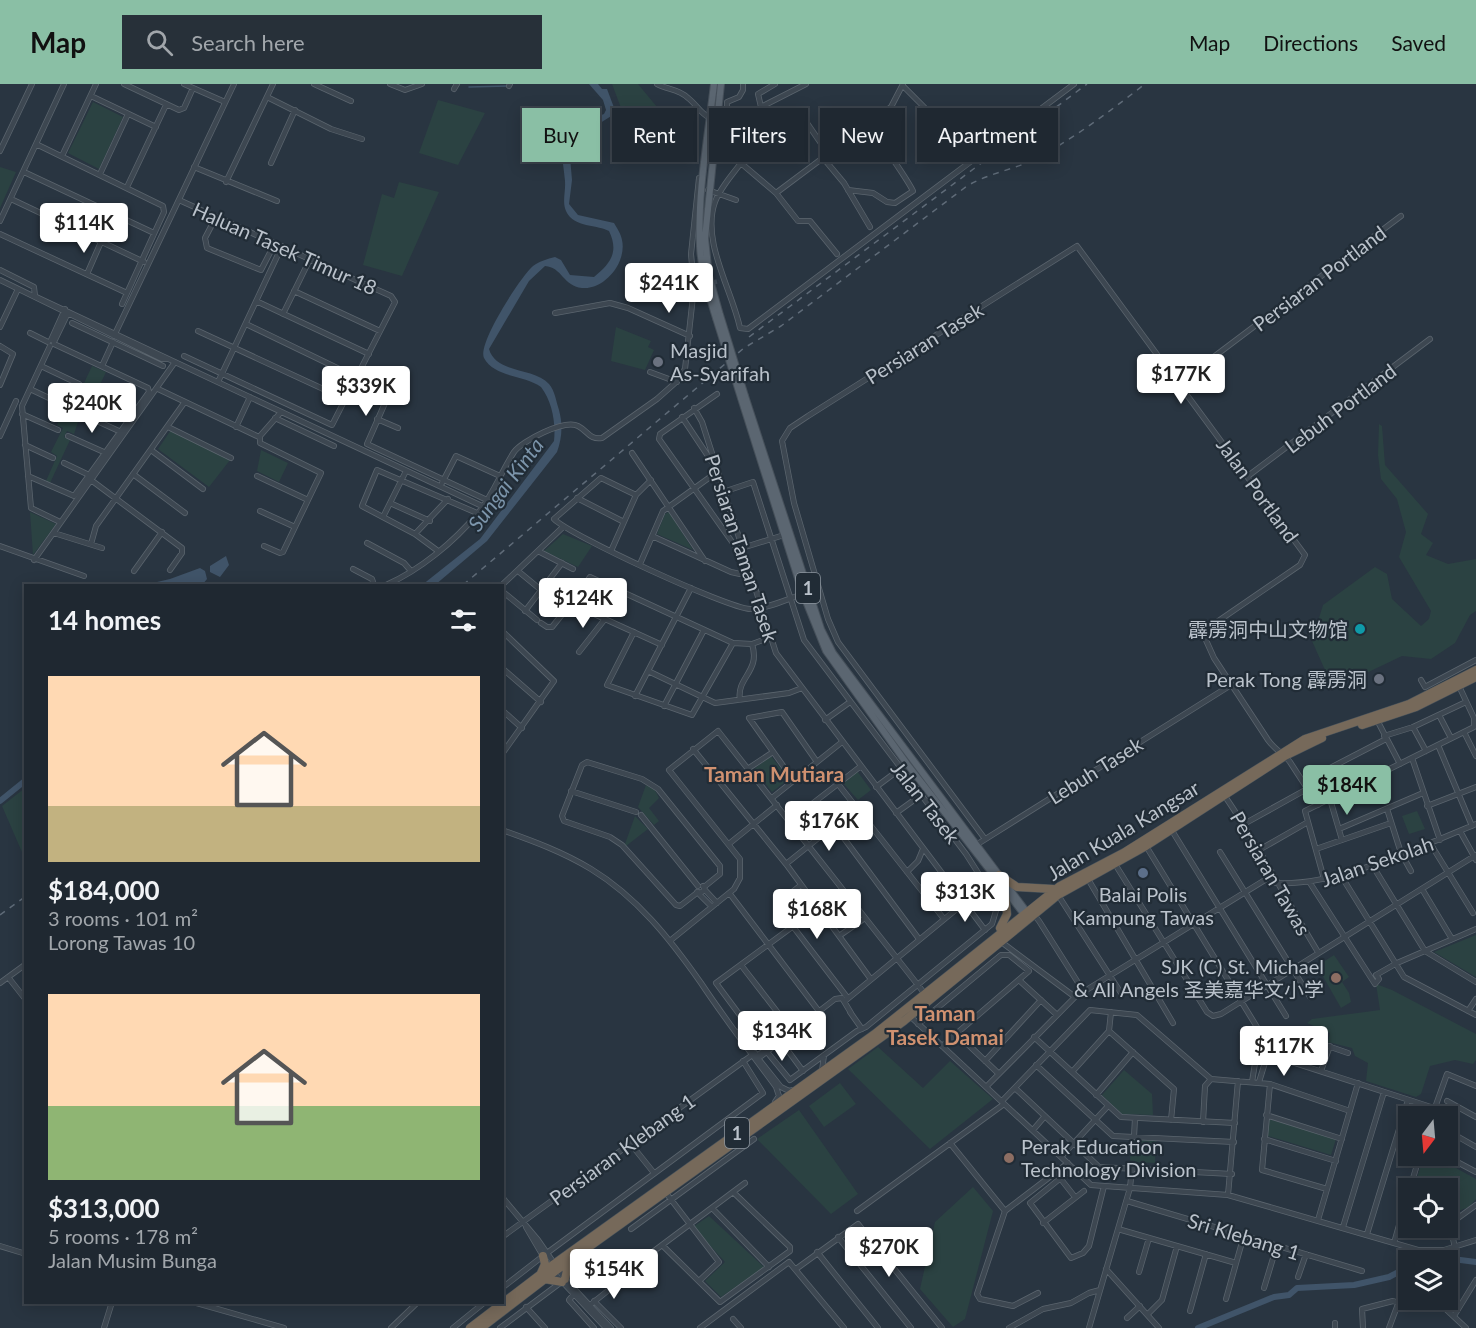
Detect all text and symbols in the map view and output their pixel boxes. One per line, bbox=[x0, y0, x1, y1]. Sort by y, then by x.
search box bbox=[122, 15, 542, 69]
text: Map bbox=[30, 25, 86, 59]
icon: search bbox=[143, 26, 176, 59]
text: Search here bbox=[191, 29, 305, 56]
text: Map bbox=[1189, 30, 1230, 55]
text: Directions bbox=[1263, 30, 1358, 55]
text: Saved bbox=[1391, 30, 1446, 55]
chip: Buy bbox=[522, 108, 600, 162]
chip: Rent bbox=[612, 108, 697, 162]
chip: Filters bbox=[709, 108, 808, 162]
chip: New bbox=[820, 108, 905, 162]
chip: Apartment bbox=[917, 108, 1058, 162]
street label: Haluan Tasek Timur 18 bbox=[189, 197, 381, 299]
pin: $114K bbox=[42, 203, 126, 254]
text: $114K bbox=[54, 210, 114, 234]
street label: Persiaran Portland bbox=[1248, 220, 1390, 336]
pin: $241K bbox=[627, 263, 711, 314]
text: $241K bbox=[639, 270, 699, 294]
street label: Persiaran Tasek bbox=[861, 297, 988, 389]
place label: Masjid As-Syarifah bbox=[670, 338, 770, 385]
pin: $177K bbox=[1139, 354, 1223, 405]
marker: Masjid As-Syarifah bbox=[651, 355, 665, 369]
street label: Lebuh Portland bbox=[1280, 358, 1400, 458]
text: $177K bbox=[1151, 361, 1211, 385]
pin: $339K bbox=[324, 366, 408, 417]
text: $339K bbox=[336, 373, 396, 397]
pin: $240K bbox=[50, 383, 134, 434]
text: $240K bbox=[62, 390, 122, 414]
water label: Sungai Kinta bbox=[462, 433, 548, 535]
street label: Jalan Portland bbox=[1212, 433, 1304, 547]
street label: Persiaran Taman Tasek bbox=[700, 451, 784, 646]
road number: 1 bbox=[796, 573, 820, 603]
pin: $124K bbox=[541, 578, 625, 629]
text: $124K bbox=[553, 585, 613, 609]
text: 14 homes bbox=[48, 604, 161, 636]
icon: filters bbox=[447, 604, 480, 637]
place label: 霹雳洞中山文物馆 bbox=[1188, 617, 1348, 641]
marker: 霹雳洞中山文物馆 bbox=[1353, 622, 1367, 636]
place label: Perak Tong 霹雳洞 bbox=[1206, 667, 1367, 691]
marker: Perak Tong 霹雳洞 bbox=[1372, 672, 1386, 686]
icon: home bbox=[210, 715, 318, 823]
street label: Lebuh Tasek bbox=[1043, 731, 1147, 809]
street label: Jalan Tasek bbox=[887, 756, 966, 848]
district label: Taman Mutiara bbox=[704, 761, 844, 786]
pin: $184K bbox=[1305, 765, 1389, 816]
text: $184K bbox=[1317, 772, 1377, 796]
street label: Jalan Kuala Kangsar bbox=[1043, 775, 1204, 885]
pin: $176K bbox=[787, 801, 871, 852]
street label: Persiaran Tawas bbox=[1226, 807, 1316, 939]
text: $176K bbox=[799, 808, 859, 832]
street label: Jalan Sekolah bbox=[1318, 831, 1436, 891]
marker: Balai Polis Kampung Tawas bbox=[1136, 866, 1150, 880]
pin: $313K bbox=[923, 872, 1007, 923]
text: $184,000 bbox=[48, 874, 160, 906]
text: $313K bbox=[935, 879, 995, 903]
place label: Balai Polis Kampung Tawas bbox=[1072, 882, 1214, 929]
pin: $168K bbox=[775, 889, 859, 940]
text: $168K bbox=[787, 896, 847, 920]
text: 3 rooms · 101 m² bbox=[48, 906, 198, 930]
text: Lorong Tawas 10 bbox=[48, 930, 195, 954]
place label: SJK (C) St. Michael & All Angels 圣美嘉华文小学 bbox=[1074, 954, 1324, 1001]
marker: SJK (C) St. Michael & All Angels 圣美嘉华文小学 bbox=[1329, 971, 1343, 985]
district label: Taman Tasek Damai bbox=[886, 1000, 1004, 1049]
pin: $134K bbox=[740, 1011, 824, 1062]
text: $134K bbox=[752, 1018, 812, 1042]
pin: $117K bbox=[1242, 1026, 1326, 1077]
icon: home bbox=[210, 1033, 318, 1141]
text: $117K bbox=[1254, 1033, 1314, 1057]
street label: Persiaran Klebang 1 bbox=[545, 1088, 699, 1210]
north arrow bbox=[1398, 1106, 1458, 1166]
map controls bbox=[1398, 1106, 1458, 1310]
road number: 1 bbox=[725, 1118, 749, 1148]
place label: Perak Education Technology Division bbox=[1021, 1134, 1196, 1181]
marker: Perak Education Technology Division bbox=[1002, 1151, 1016, 1165]
button: locate bbox=[1398, 1178, 1458, 1238]
text: $313,000 bbox=[48, 1192, 160, 1224]
street label: Sri Klebang 1 bbox=[1185, 1208, 1303, 1264]
text: 5 rooms · 178 m² bbox=[48, 1224, 198, 1248]
pin: $270K bbox=[847, 1227, 931, 1278]
text: $270K bbox=[859, 1234, 919, 1258]
text: Jalan Musim Bunga bbox=[48, 1248, 217, 1272]
pin: $154K bbox=[572, 1249, 656, 1300]
button: layers bbox=[1398, 1250, 1458, 1310]
text: $154K bbox=[584, 1256, 644, 1280]

